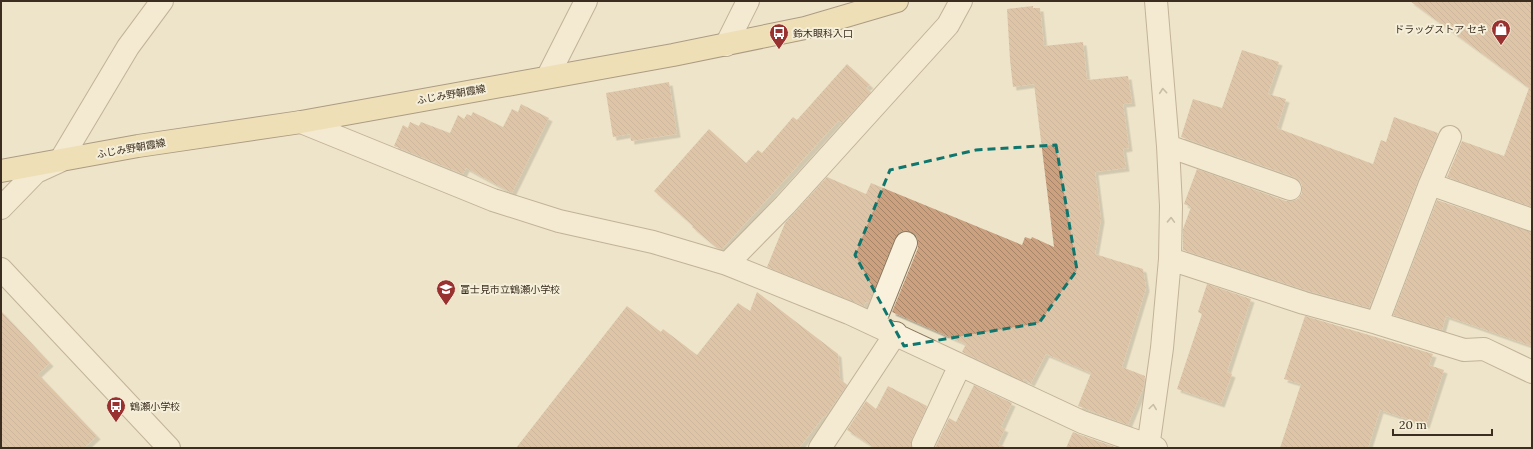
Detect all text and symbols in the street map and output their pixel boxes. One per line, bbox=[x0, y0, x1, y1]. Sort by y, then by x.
shop icon: ドラッグストア セキ bbox=[1490, 18, 1512, 46]
bus stop icon: 鈴木眼科入口 bbox=[768, 22, 790, 50]
place label: ドラッグストア セキ bbox=[1394, 23, 1487, 36]
place label: 鈴木眼科入口 bbox=[793, 27, 853, 40]
street label: ふじみ野朝霞線 bbox=[415, 82, 487, 107]
one-way arrow bbox=[1159, 88, 1168, 94]
street label: ふじみ野朝霞線 bbox=[95, 136, 167, 161]
one-way arrow bbox=[1167, 217, 1175, 223]
school or university icon: 富士見市立鶴瀬小学校 bbox=[435, 278, 457, 306]
place label: 富士見市立鶴瀬小学校 bbox=[460, 283, 560, 296]
bus stop icon: 鶴瀬小学校 bbox=[105, 395, 127, 423]
place label: 鶴瀬小学校 bbox=[130, 400, 180, 413]
one-way arrow bbox=[1149, 403, 1158, 410]
scale bar bbox=[1393, 411, 1492, 437]
text: 20 m bbox=[1399, 417, 1427, 432]

